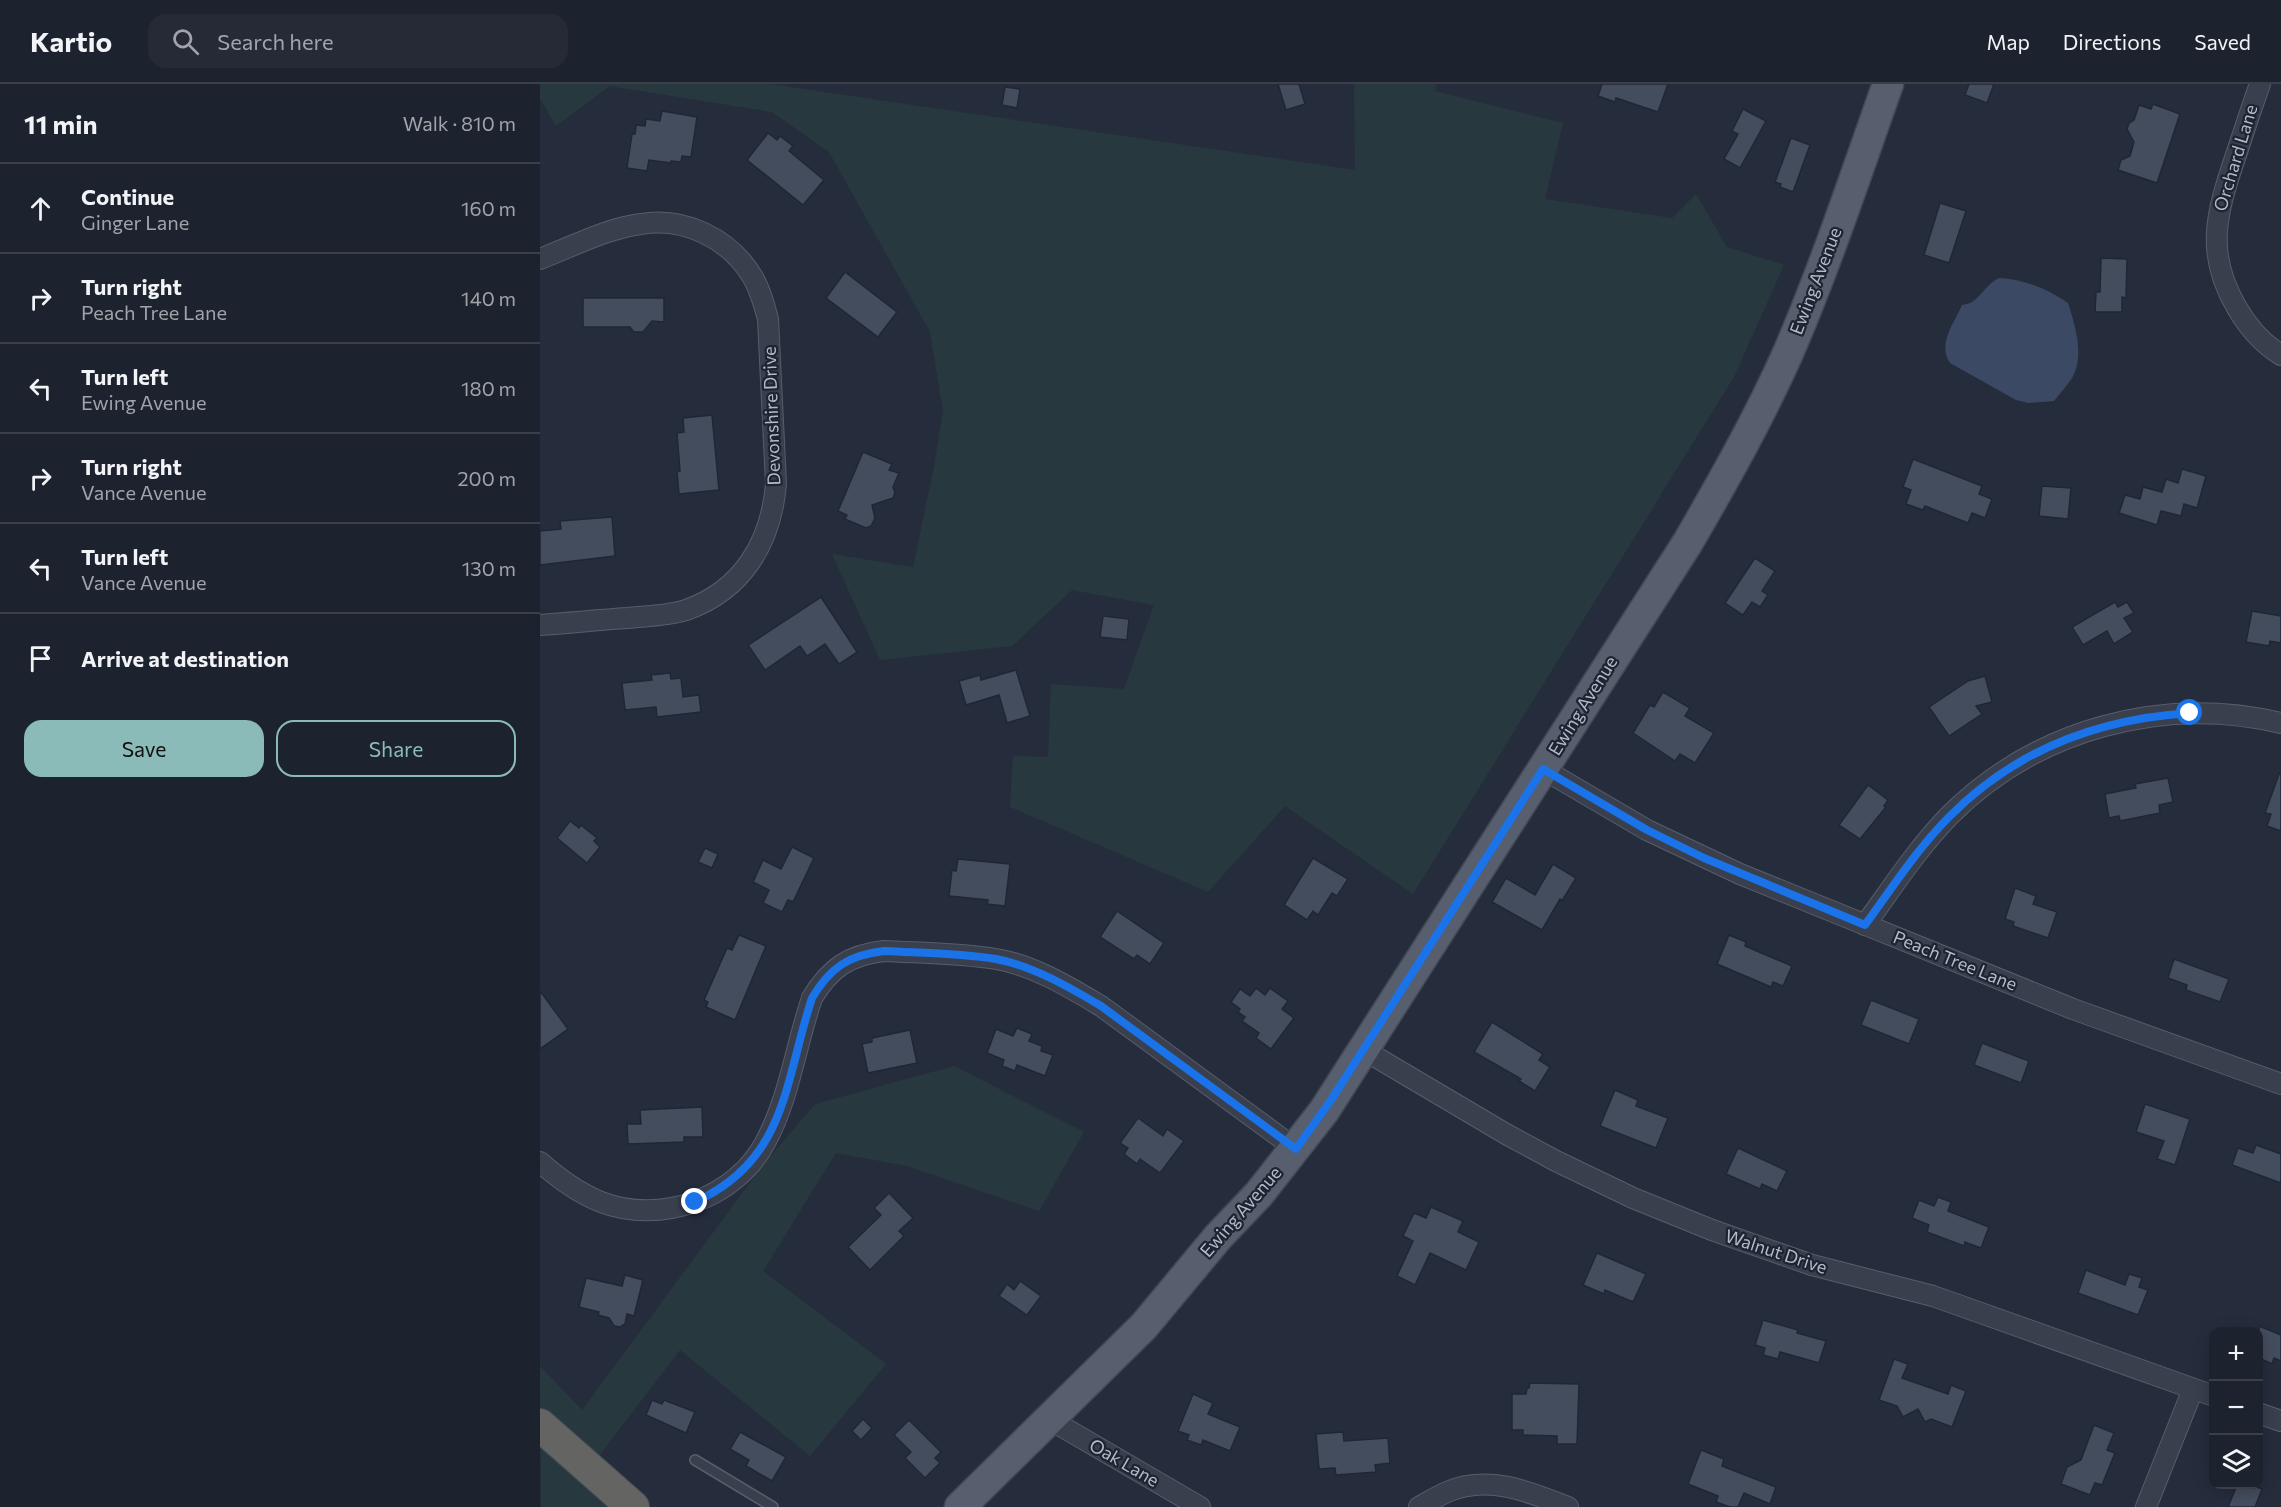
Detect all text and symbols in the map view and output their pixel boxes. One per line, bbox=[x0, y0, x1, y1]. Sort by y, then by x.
search box bbox=[148, 14, 568, 68]
text: Kartio bbox=[30, 24, 112, 58]
icon: search bbox=[169, 25, 202, 58]
text: Search here bbox=[217, 28, 334, 55]
text: Map bbox=[1987, 29, 2030, 54]
text: Directions bbox=[2063, 29, 2161, 54]
text: Saved bbox=[2194, 29, 2251, 54]
street label: Orchard Lane bbox=[2208, 102, 2262, 214]
text: 11 min bbox=[24, 108, 97, 139]
text: Walk · 810 m bbox=[403, 111, 516, 135]
text: Continue bbox=[81, 183, 174, 210]
icon: ahead bbox=[24, 192, 57, 225]
text: 160 m bbox=[461, 196, 516, 220]
text: Ginger Lane bbox=[81, 210, 189, 234]
street label: Ewing Avenue bbox=[1785, 224, 1846, 337]
text: Turn right bbox=[81, 273, 182, 300]
icon: right bbox=[24, 282, 57, 315]
text: 140 m bbox=[461, 286, 516, 310]
text: Peach Tree Lane bbox=[81, 300, 227, 324]
street label: Devonshire Drive bbox=[758, 346, 784, 486]
text: Turn left bbox=[81, 363, 168, 390]
icon: left bbox=[24, 372, 57, 405]
text: 180 m bbox=[461, 376, 516, 400]
text: Ewing Avenue bbox=[81, 390, 207, 414]
text: Turn right bbox=[81, 453, 182, 480]
icon: right bbox=[24, 462, 57, 495]
text: 200 m bbox=[458, 466, 516, 490]
text: Vance Avenue bbox=[81, 480, 207, 504]
text: Turn left bbox=[81, 543, 168, 570]
icon: left bbox=[24, 552, 57, 585]
text: 130 m bbox=[462, 556, 516, 580]
text: Vance Avenue bbox=[81, 570, 207, 594]
icon: arrive bbox=[24, 642, 57, 675]
text: Arrive at destination bbox=[81, 645, 289, 672]
street label: Ewing Avenue bbox=[1543, 652, 1621, 759]
route start bbox=[2176, 699, 2202, 725]
button: Save bbox=[24, 720, 264, 777]
button: Share bbox=[276, 720, 516, 777]
street label: Peach Tree Lane bbox=[1890, 925, 2020, 995]
street label: Ewing Avenue bbox=[1195, 1161, 1286, 1261]
route end bbox=[681, 1188, 707, 1214]
street label: Walnut Drive bbox=[1722, 1224, 1830, 1278]
map controls bbox=[2209, 1327, 2263, 1489]
button: + bbox=[2209, 1327, 2263, 1381]
button: − bbox=[2209, 1381, 2263, 1435]
street label: Oak Lane bbox=[1086, 1433, 1163, 1491]
button: layers bbox=[2209, 1435, 2263, 1489]

